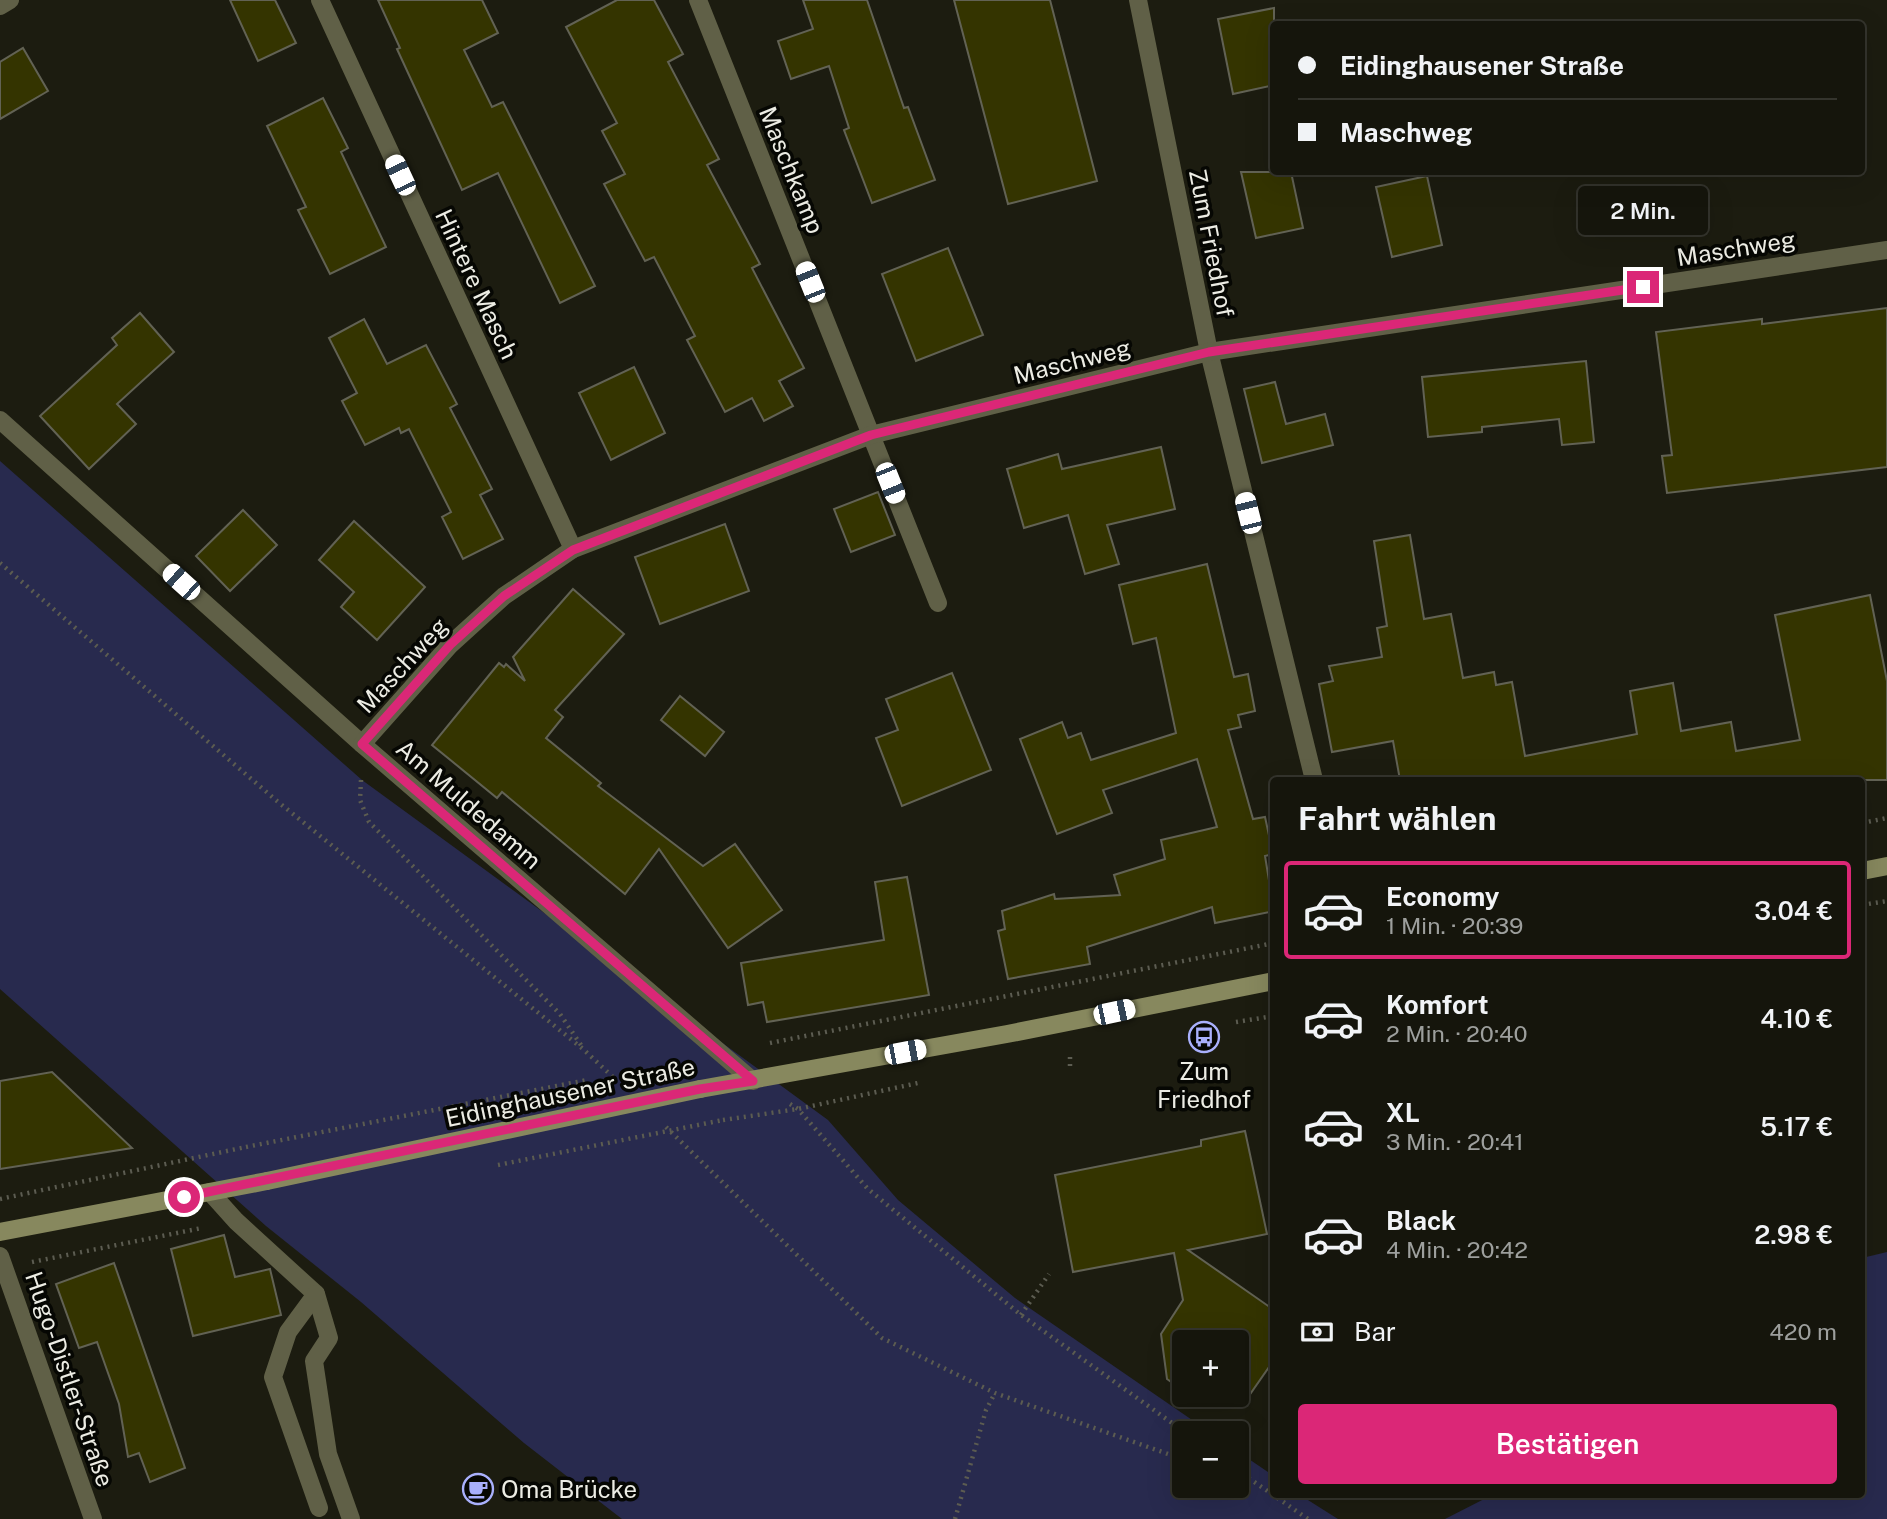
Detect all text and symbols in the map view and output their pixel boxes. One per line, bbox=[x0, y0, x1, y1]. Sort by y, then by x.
text: Eidinghausener Straße bbox=[1340, 50, 1624, 81]
street label: Maschkamp bbox=[754, 102, 830, 238]
text: Maschweg bbox=[1340, 117, 1472, 148]
car bbox=[382, 152, 419, 198]
street label: Zum Friedhof bbox=[1184, 167, 1240, 319]
callout: 2 Min. bbox=[1578, 186, 1708, 234]
text: 2 Min. bbox=[1610, 197, 1676, 224]
street label: Hintere Masch bbox=[430, 205, 524, 363]
street label: Maschweg bbox=[1675, 225, 1797, 271]
car bbox=[793, 259, 828, 305]
route end bbox=[1627, 271, 1659, 303]
street label: Maschweg bbox=[1011, 333, 1133, 389]
car bbox=[873, 460, 908, 506]
car bbox=[1233, 490, 1264, 536]
car bbox=[159, 560, 204, 604]
street label: Maschweg bbox=[351, 612, 453, 718]
street label: Am Muldedamm bbox=[391, 734, 547, 874]
text: Fahrt wählen bbox=[1298, 800, 1497, 837]
icon: car bbox=[1302, 879, 1365, 942]
text: Economy bbox=[1386, 881, 1499, 912]
text: 3.04 € bbox=[1754, 895, 1833, 926]
text: 1 Min. · 20:39 bbox=[1386, 912, 1523, 939]
icon: car bbox=[1302, 987, 1365, 1050]
text: Komfort bbox=[1386, 989, 1488, 1020]
car bbox=[1092, 997, 1137, 1027]
text: 4.10 € bbox=[1760, 1003, 1833, 1034]
bus stop icon: Zum Friedhof bbox=[1187, 1020, 1221, 1054]
text: 2 Min. · 20:40 bbox=[1386, 1020, 1527, 1047]
car bbox=[883, 1038, 928, 1066]
street label: Eidinghausener Straße bbox=[443, 1052, 697, 1132]
place label: Zum Friedhof bbox=[1157, 1057, 1251, 1113]
icon: car bbox=[1302, 1095, 1365, 1158]
text: XL bbox=[1386, 1097, 1420, 1128]
text: 5.17 € bbox=[1760, 1111, 1833, 1142]
text: 3 Min. · 20:41 bbox=[1386, 1128, 1524, 1155]
route start bbox=[168, 1181, 200, 1213]
icon: car bbox=[1302, 1203, 1365, 1266]
text: Black bbox=[1386, 1205, 1456, 1236]
text: 2.98 € bbox=[1754, 1219, 1833, 1250]
text: 4 Min. · 20:42 bbox=[1386, 1236, 1528, 1263]
street label: Hugo-Distler-Straße bbox=[20, 1268, 120, 1490]
icon: cash bbox=[1298, 1313, 1336, 1351]
text: Bar bbox=[1354, 1316, 1396, 1347]
text: 420 m bbox=[1769, 1318, 1837, 1345]
map controls bbox=[1172, 1330, 1249, 1498]
button: + bbox=[1172, 1330, 1249, 1407]
button: Bestätigen bbox=[1298, 1404, 1837, 1484]
button: − bbox=[1172, 1421, 1249, 1498]
cafe icon: Oma Brücke bbox=[461, 1472, 495, 1506]
place label: Oma Brücke bbox=[501, 1475, 637, 1503]

